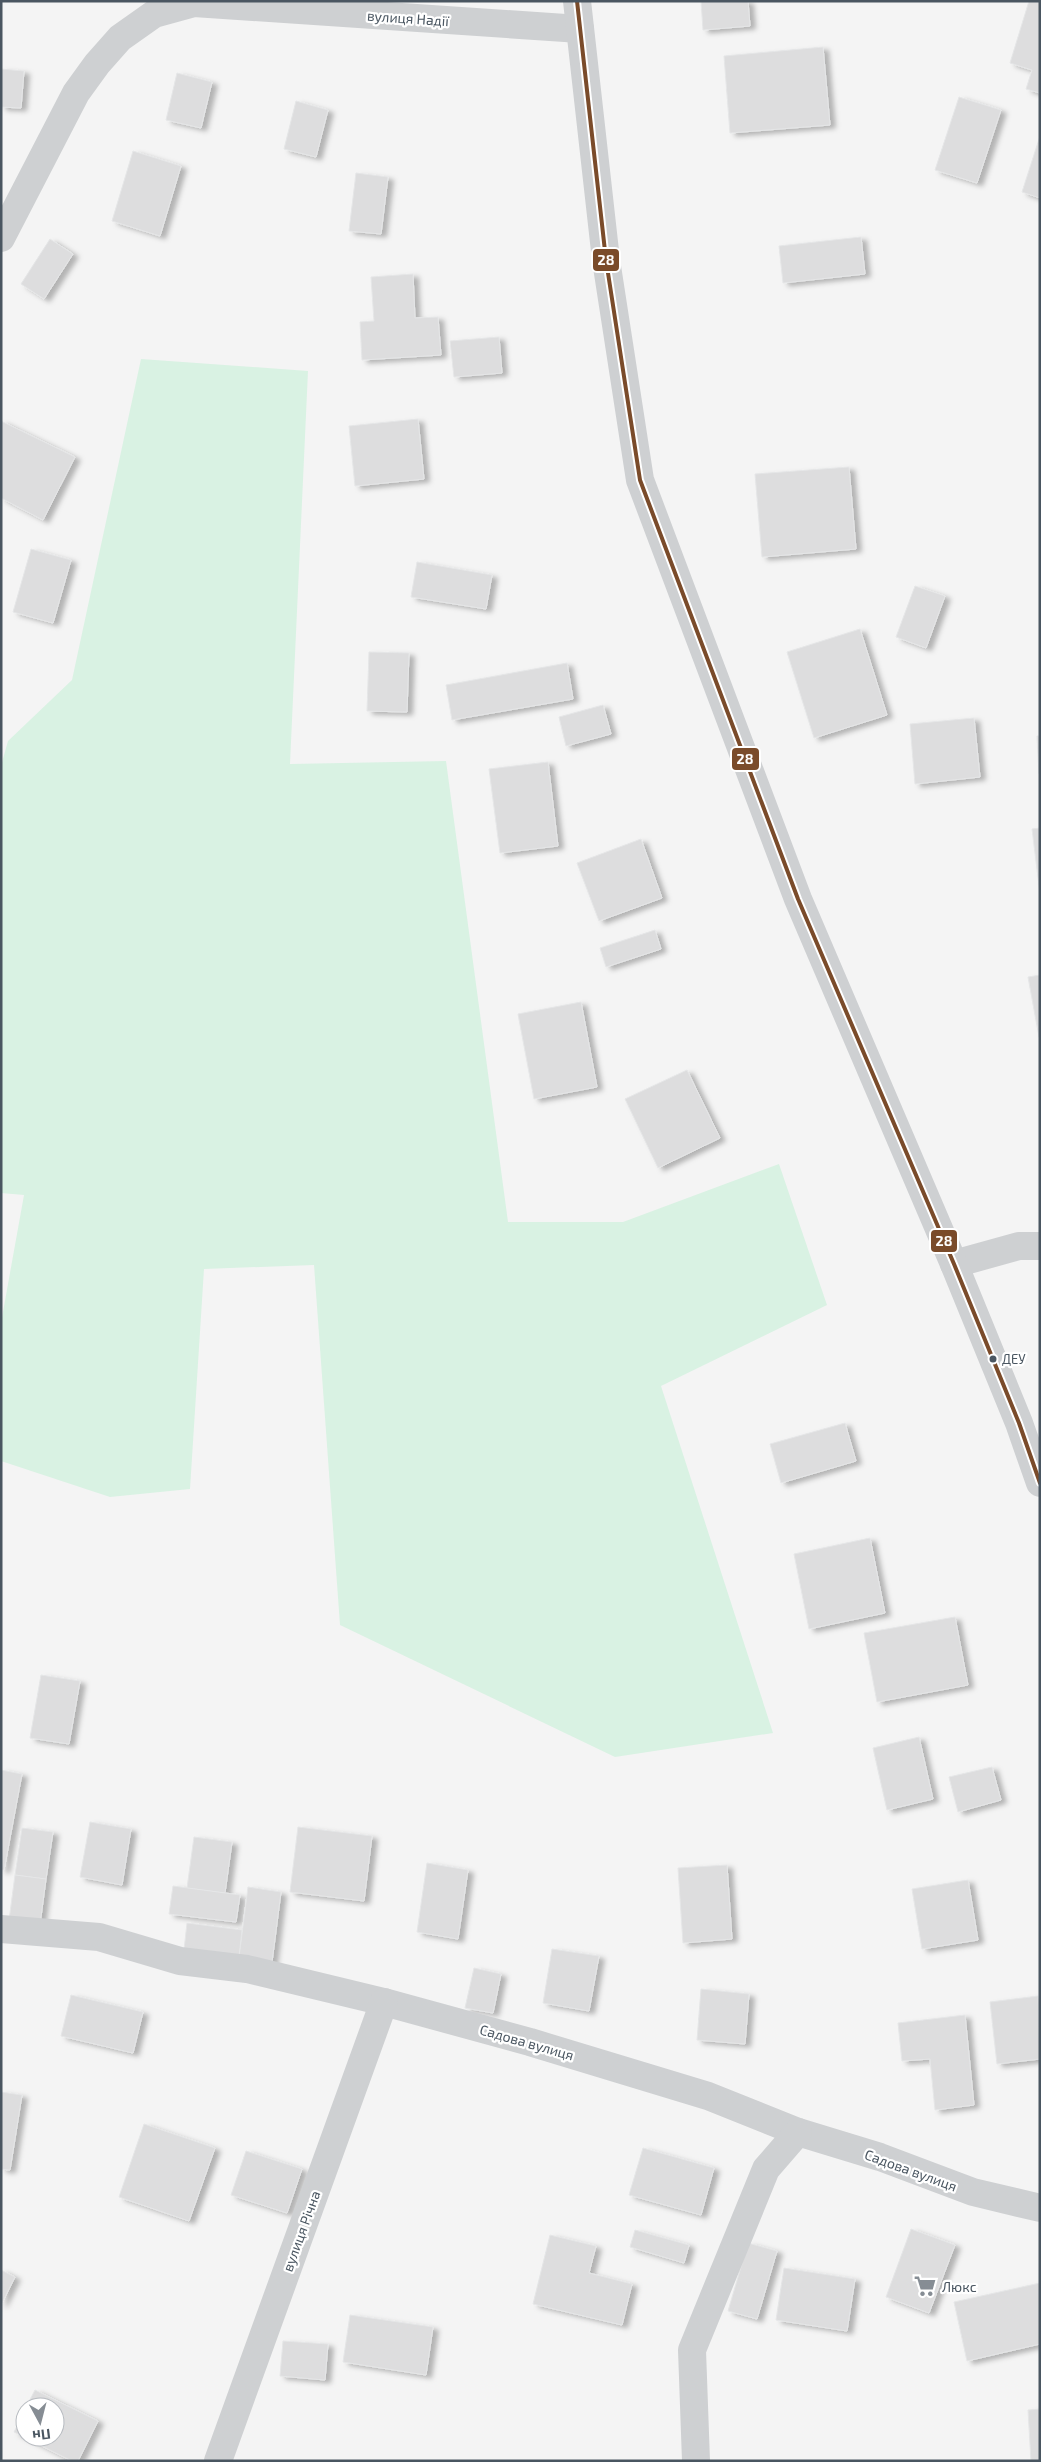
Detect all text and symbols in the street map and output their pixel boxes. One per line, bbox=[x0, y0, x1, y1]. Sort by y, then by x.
street label: вулиця Надії bbox=[366, 7, 450, 29]
line badge: 28 bbox=[592, 248, 620, 272]
text: 28 bbox=[598, 251, 614, 268]
line badge: 28 bbox=[731, 747, 760, 771]
text: 28 bbox=[737, 750, 753, 767]
line badge: 28 bbox=[930, 1229, 958, 1253]
text: 28 bbox=[936, 1232, 952, 1249]
place label: ДЕУ bbox=[1002, 1351, 1026, 1367]
marker: ДЕУ bbox=[988, 1354, 998, 1364]
street label: Садова вулиця bbox=[478, 2020, 576, 2064]
street label: Садова вулиця bbox=[862, 2145, 960, 2195]
street label: вулиця Річна bbox=[278, 2188, 324, 2274]
supermarket icon: Люкс bbox=[912, 2273, 938, 2299]
place label: Люкс bbox=[942, 2278, 977, 2295]
north arrow bbox=[15, 2397, 65, 2447]
text: Пн bbox=[32, 2426, 52, 2445]

